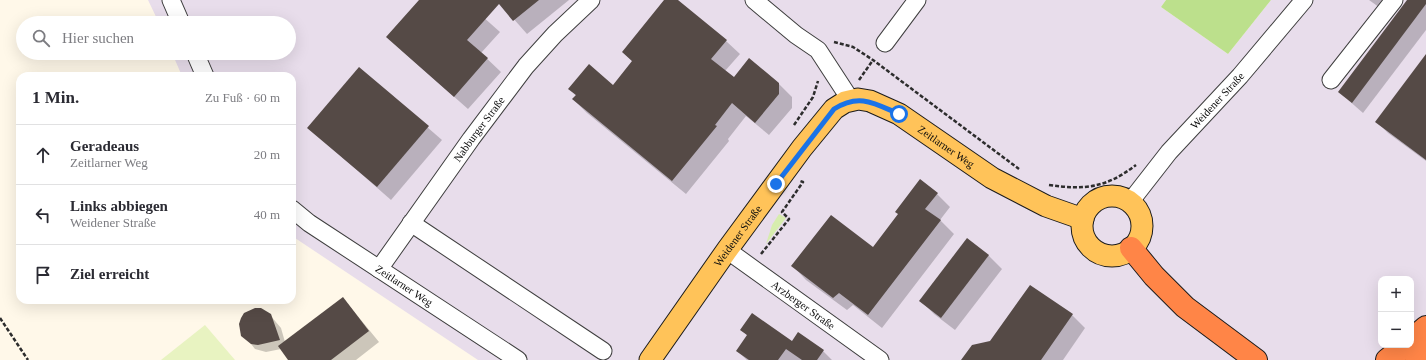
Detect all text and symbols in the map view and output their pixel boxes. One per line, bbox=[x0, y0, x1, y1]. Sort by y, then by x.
search box bbox=[16, 16, 296, 60]
icon: search bbox=[30, 27, 52, 49]
text: Hier suchen bbox=[62, 30, 134, 46]
street label: Weidener Straße bbox=[1188, 70, 1247, 131]
text: 1 Min. bbox=[32, 88, 79, 107]
text: Zu Fuß · 60 m bbox=[205, 90, 280, 105]
street label: Nabburger Straße bbox=[451, 94, 507, 164]
route start bbox=[890, 105, 908, 123]
street label: Zeitlarner Weg bbox=[916, 123, 977, 170]
text: Geradeaus bbox=[70, 138, 139, 154]
icon: ahead bbox=[32, 144, 54, 166]
text: 20 m bbox=[254, 147, 280, 162]
text: Zeitlarner Weg bbox=[70, 155, 148, 170]
route end bbox=[767, 175, 785, 193]
text: Links abbiegen bbox=[70, 198, 168, 214]
street label: Weidener Straße bbox=[711, 203, 764, 269]
icon: left bbox=[32, 204, 54, 226]
text: 40 m bbox=[254, 207, 280, 222]
text: Weidener Straße bbox=[70, 215, 156, 230]
street label: Zeitlarner Weg bbox=[373, 262, 436, 309]
icon: arrive bbox=[32, 264, 54, 286]
text: Ziel erreicht bbox=[70, 266, 149, 282]
map controls bbox=[1378, 276, 1414, 348]
button: + bbox=[1378, 276, 1414, 312]
street label: Arzberger Straße bbox=[769, 278, 837, 332]
button: − bbox=[1378, 312, 1414, 348]

